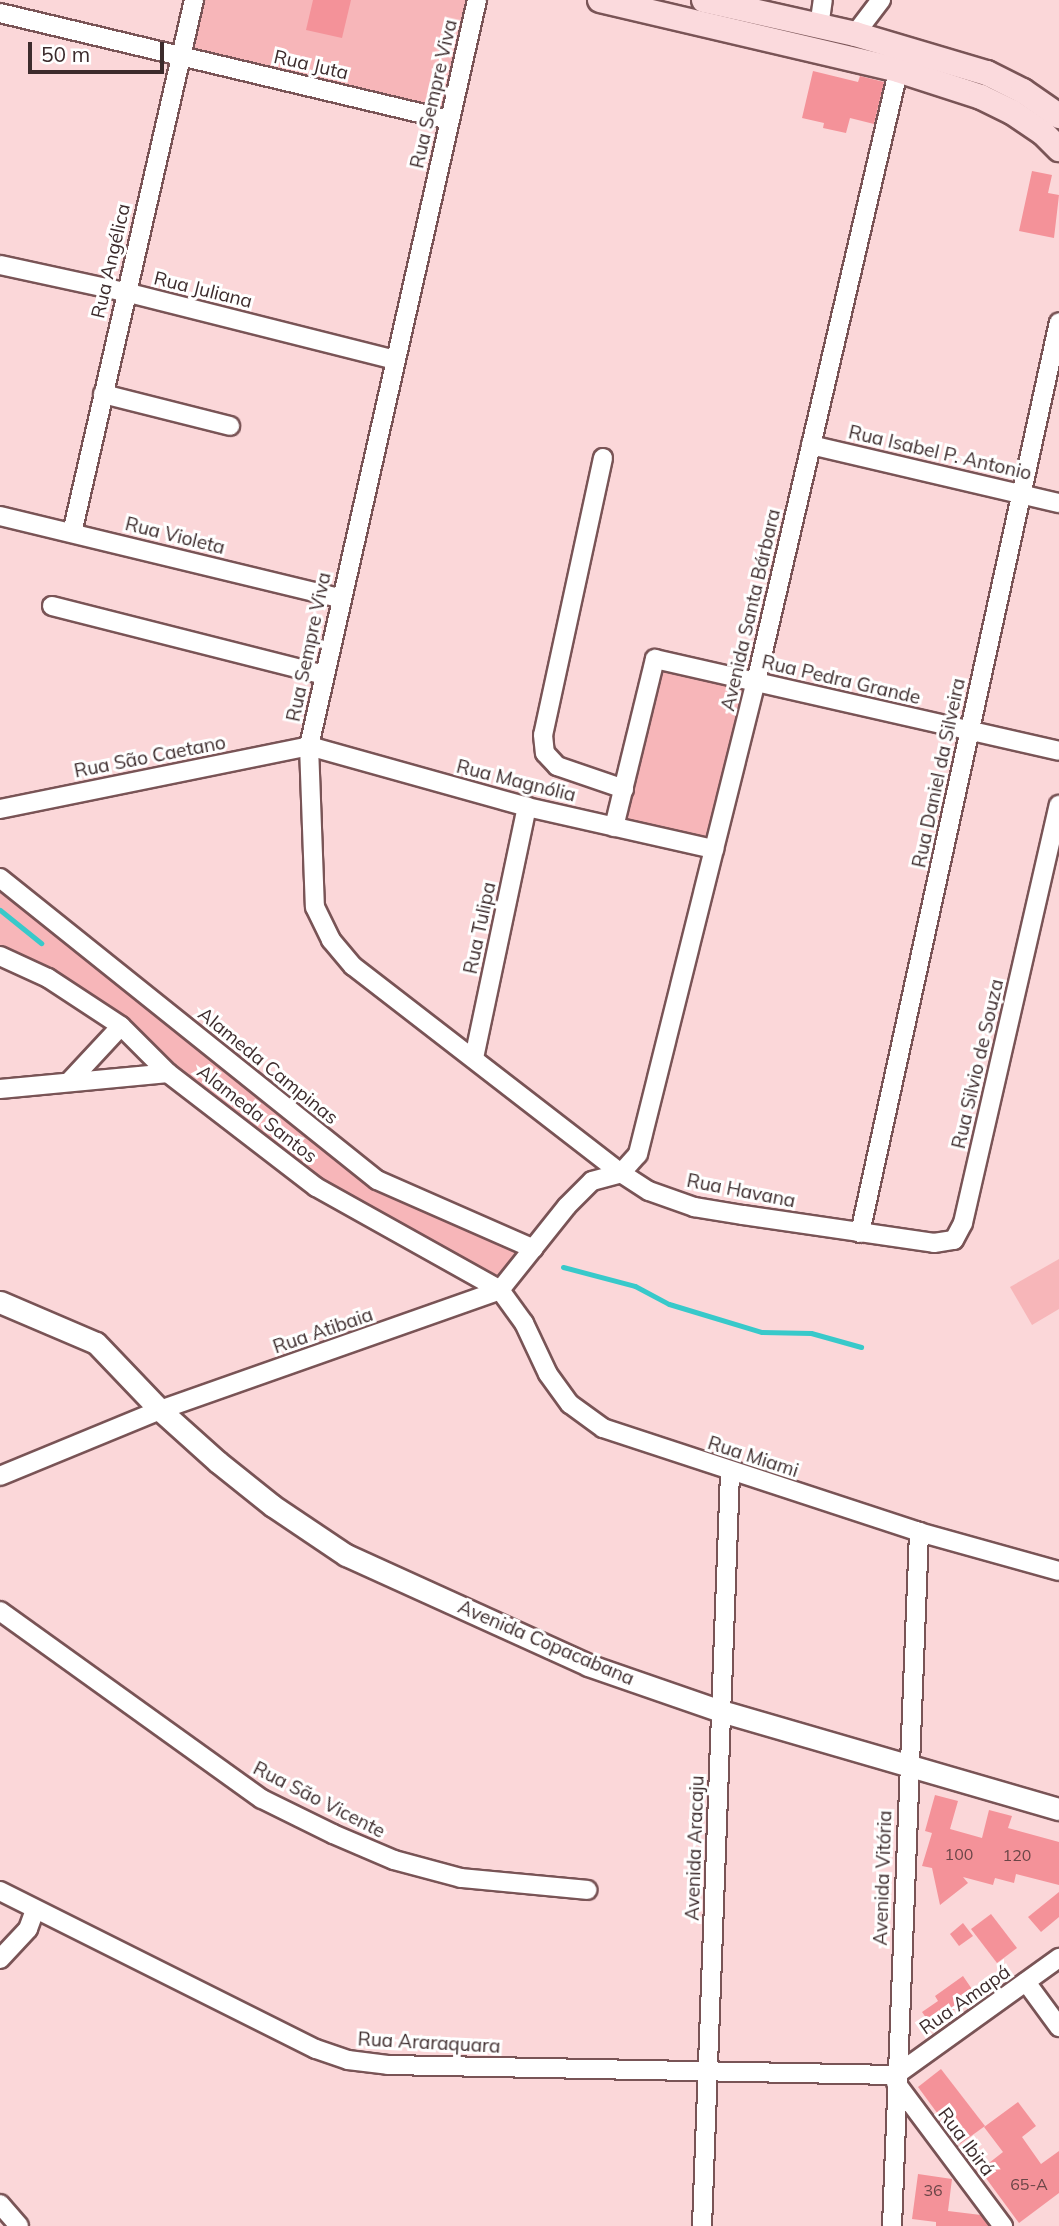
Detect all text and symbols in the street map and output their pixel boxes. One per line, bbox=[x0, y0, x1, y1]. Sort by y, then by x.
street label: Rua Sempre Viva bbox=[406, 17, 462, 171]
scale bar bbox=[32, 28, 168, 72]
text: 50 m bbox=[41, 41, 90, 67]
street label: Rua Juta bbox=[272, 45, 350, 85]
street label: Rua Angélica bbox=[87, 201, 135, 321]
street label: Rua Juliana bbox=[151, 267, 255, 313]
street label: Rua Isabel P. Antonio bbox=[846, 421, 1034, 485]
street label: Avenida Santa Bárbara bbox=[717, 507, 785, 713]
street label: Rua Violeta bbox=[123, 513, 227, 559]
street label: Rua Sempre Viva bbox=[282, 570, 336, 724]
street label: Rua Pedra Grande bbox=[759, 651, 923, 709]
street label: Rua Daniel da Silveira bbox=[908, 676, 970, 870]
street label: Rua São Caetano bbox=[72, 731, 228, 783]
street label: Rua Magnólia bbox=[454, 755, 578, 807]
street label: Rua Tulipa bbox=[459, 880, 501, 976]
street label: Rua Silvio de Souza bbox=[947, 977, 1009, 1151]
street label: Alameda Campinas bbox=[193, 1003, 343, 1129]
street label: Alameda Santos bbox=[193, 1060, 321, 1168]
street label: Rua Havana bbox=[685, 1169, 797, 1213]
street label: Rua Atibaia bbox=[270, 1303, 376, 1359]
street label: Rua Miami bbox=[705, 1432, 801, 1482]
street label: Avenida Copacabana bbox=[454, 1596, 638, 1690]
street label: Rua São Vicente bbox=[249, 1757, 389, 1843]
street label: Avenida Aracaju bbox=[681, 1775, 709, 1921]
street label: Avenida Vitória bbox=[869, 1810, 897, 1946]
house number: 100 bbox=[945, 1844, 973, 1864]
house number: 120 bbox=[1003, 1845, 1031, 1865]
street label: Rua Amapá bbox=[915, 1960, 1015, 2040]
street label: Rua Araraquara bbox=[357, 2028, 501, 2058]
street label: Rua Ibirá bbox=[933, 2103, 999, 2181]
house number: 65-A bbox=[1010, 2174, 1048, 2194]
house number: 36 bbox=[923, 2180, 943, 2200]

